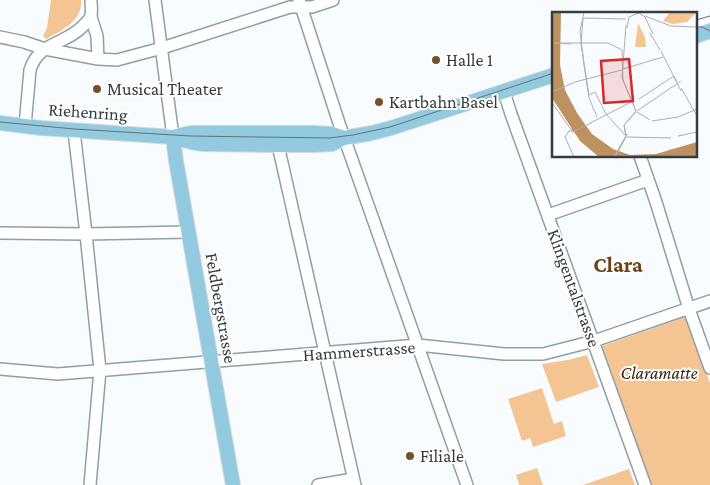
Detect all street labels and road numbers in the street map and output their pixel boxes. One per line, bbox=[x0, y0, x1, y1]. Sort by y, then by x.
street label: Riehenring bbox=[48, 99, 129, 125]
street label: Klingentalstrasse bbox=[543, 226, 605, 350]
street label: Feldbergstrasse bbox=[201, 251, 241, 365]
street label: Hammerstrasse bbox=[302, 337, 416, 365]

